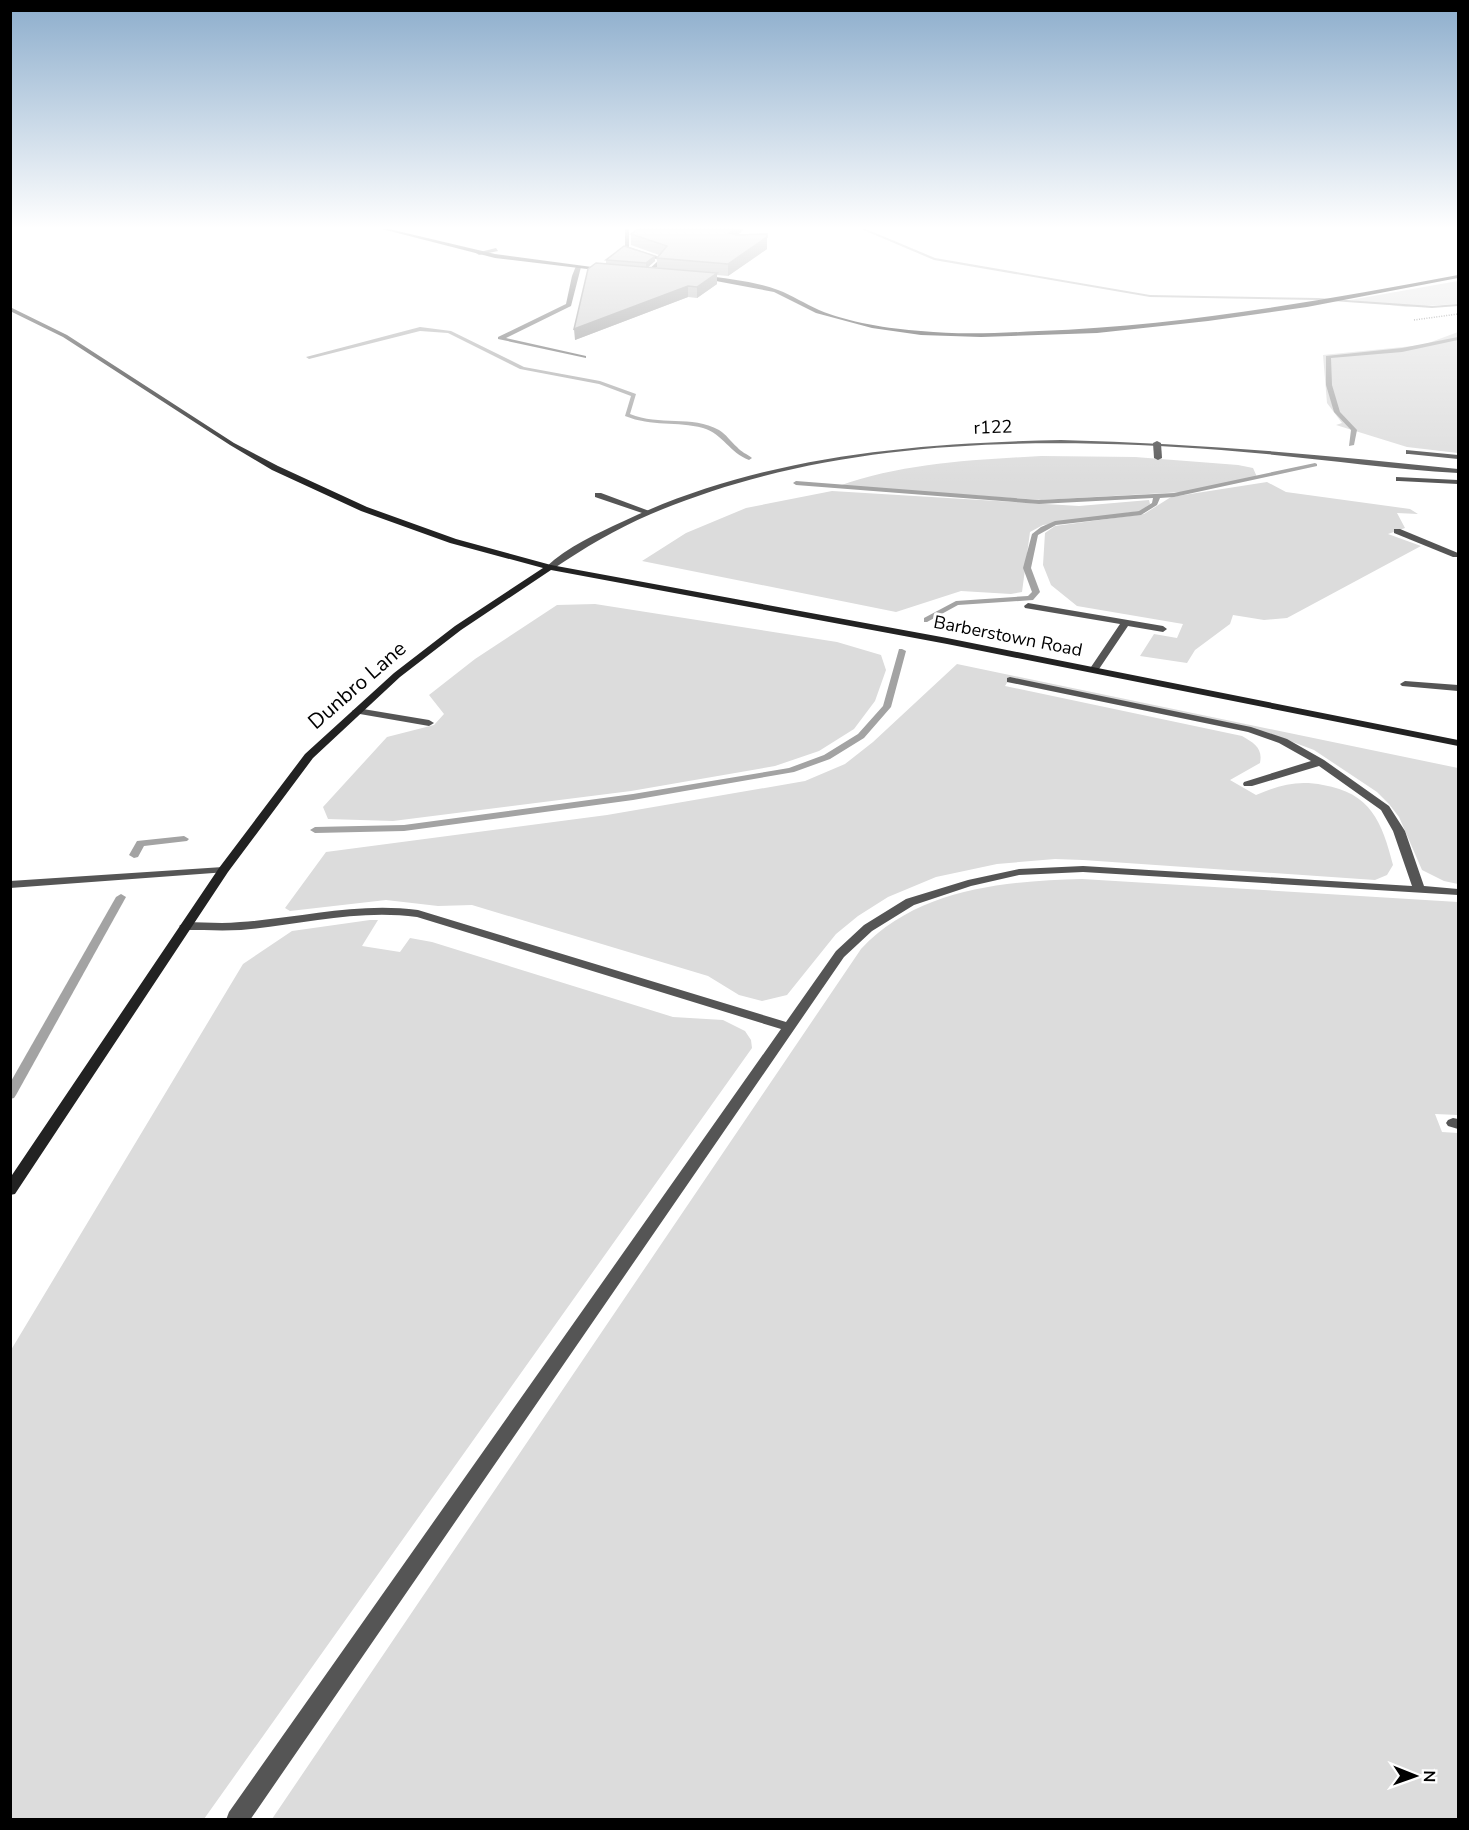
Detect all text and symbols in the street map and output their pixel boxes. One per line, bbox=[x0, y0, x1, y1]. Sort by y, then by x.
street label: r122 bbox=[973, 414, 1013, 440]
street label: Barberstown Road bbox=[932, 610, 1084, 662]
street label: Dunbro Lane bbox=[302, 635, 412, 735]
north arrow bbox=[1385, 1746, 1445, 1806]
text: N bbox=[1418, 1770, 1440, 1782]

